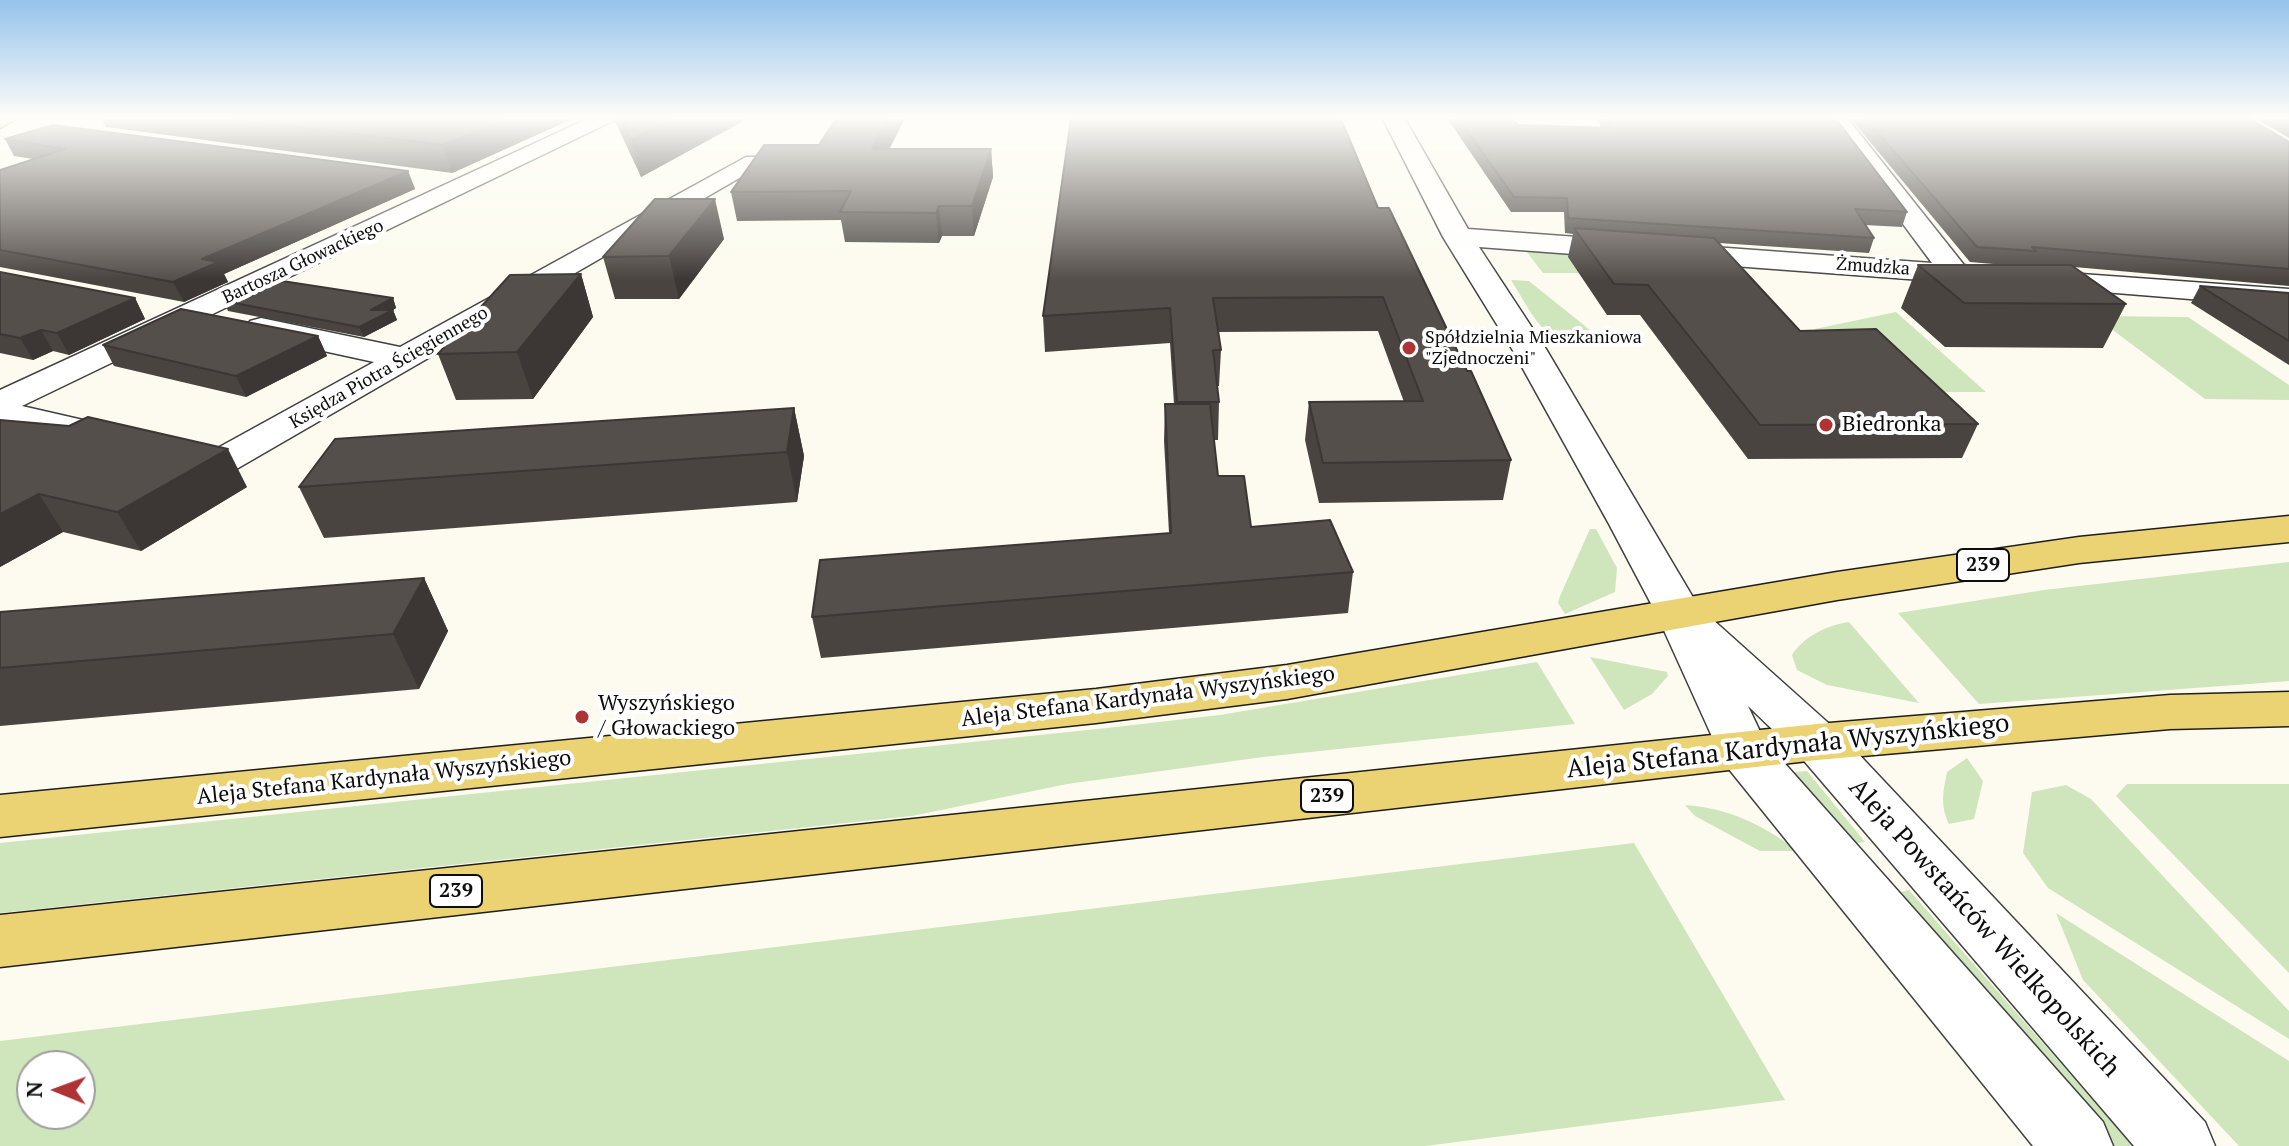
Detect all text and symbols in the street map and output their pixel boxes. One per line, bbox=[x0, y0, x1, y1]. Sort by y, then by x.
street label: Bartosza Głowackiego bbox=[219, 215, 387, 309]
street label: Żmudzka bbox=[1835, 254, 1911, 280]
street label: Księdza Piotra Ściegiennego bbox=[286, 302, 492, 434]
place label: Spółdzielnia Mieszkaniowa "Zjednoczeni" bbox=[1425, 327, 1642, 370]
marker: Spółdzielnia Mieszkaniowa "Zjednoczeni" bbox=[1400, 339, 1418, 357]
place label: Biedronka bbox=[1842, 412, 1942, 438]
marker: Biedronka bbox=[1817, 416, 1835, 434]
road number: 239 bbox=[1957, 549, 2009, 581]
street label: Aleja Stefana Kardynała Wyszyńskiego bbox=[960, 661, 1336, 733]
place label: Wyszyńskiego / Głowackiego bbox=[598, 691, 735, 742]
marker: Wyszyńskiego / Głowackiego bbox=[573, 708, 591, 726]
street label: Aleja Stefana Kardynała Wyszyńskiego bbox=[1565, 708, 2011, 786]
street label: Aleja Stefana Kardynała Wyszyńskiego bbox=[195, 745, 573, 811]
street label: Aleja Powstańców Wielkopolskich bbox=[1842, 772, 2126, 1084]
road number: 239 bbox=[1301, 780, 1353, 812]
road number: 239 bbox=[430, 875, 482, 907]
north arrow bbox=[16, 1050, 96, 1130]
text: N bbox=[19, 1081, 48, 1098]

